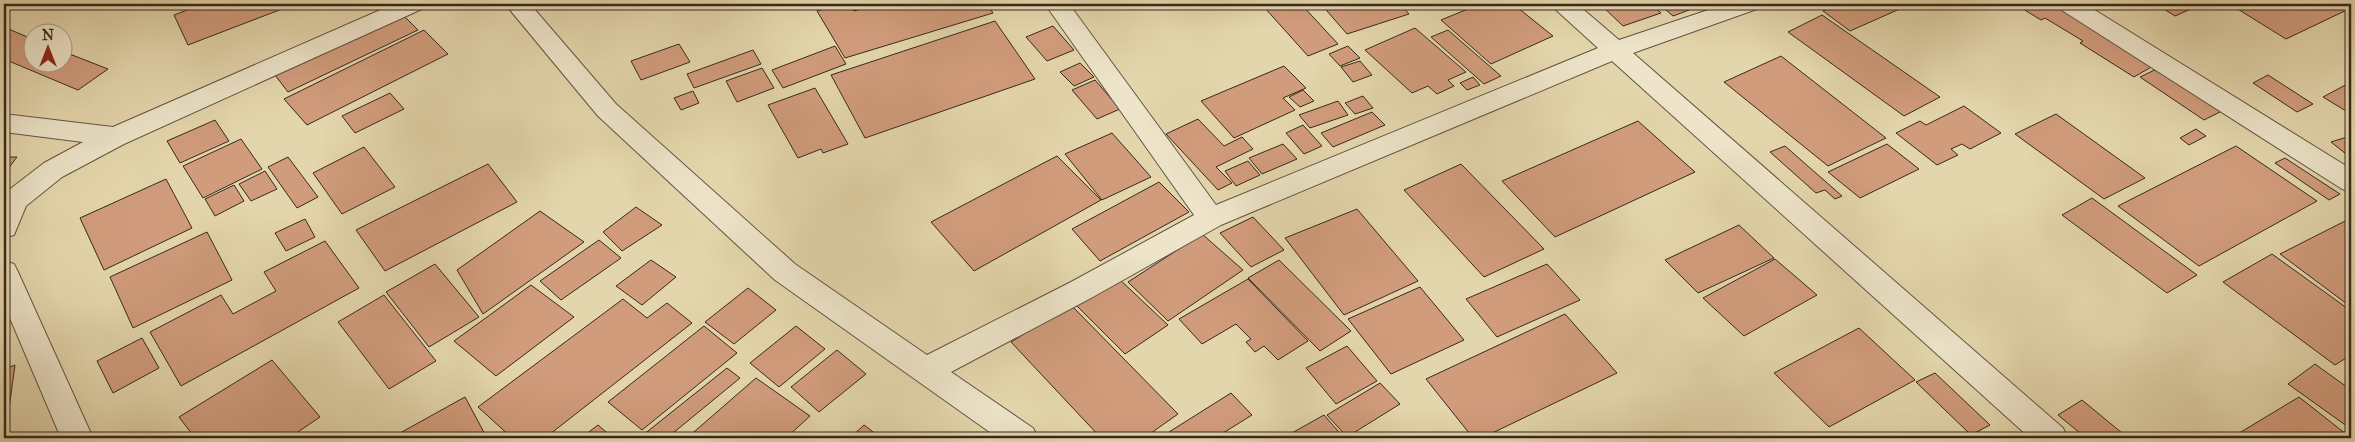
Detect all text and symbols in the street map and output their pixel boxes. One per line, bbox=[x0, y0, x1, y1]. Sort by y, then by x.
north arrow bbox=[22, 22, 72, 72]
text: N bbox=[42, 27, 54, 44]

